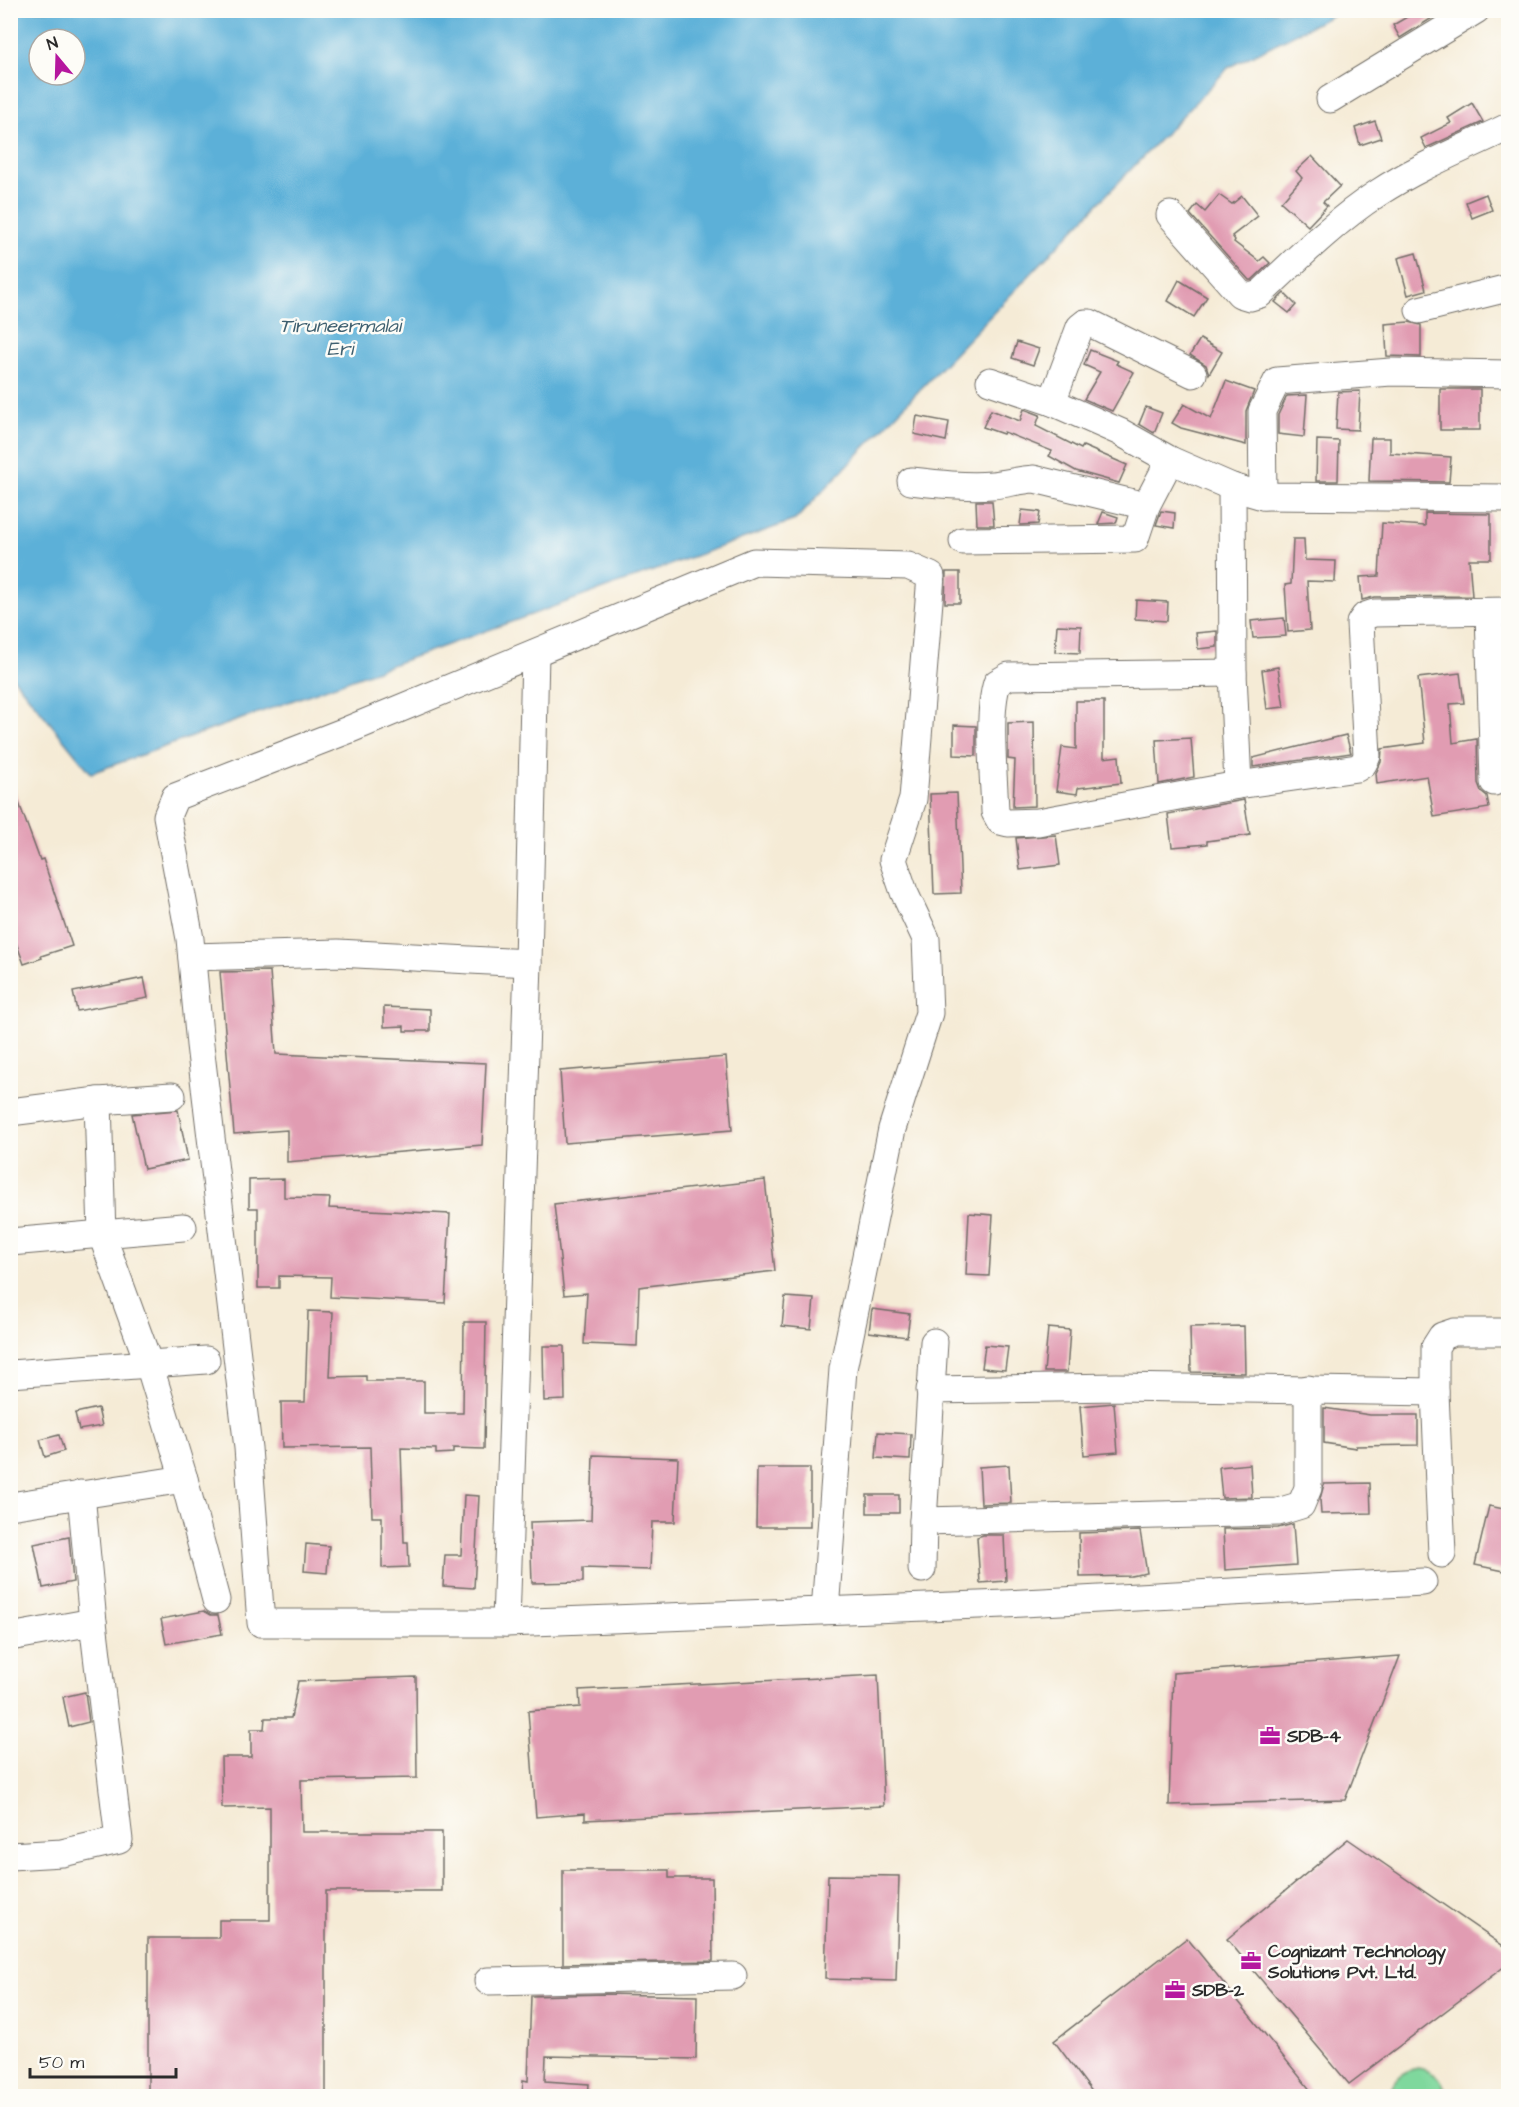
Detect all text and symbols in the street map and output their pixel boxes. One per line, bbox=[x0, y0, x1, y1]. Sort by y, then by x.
north arrow bbox=[27, 27, 87, 87]
text: N bbox=[44, 32, 61, 56]
water label: Tiruneermalai Eri bbox=[279, 312, 404, 363]
office icon: SDB-4 bbox=[1258, 1724, 1282, 1748]
place label: SDB-4 bbox=[1286, 1724, 1342, 1749]
place label: Cognizant Technology Solutions Pvt. Ltd. bbox=[1267, 1939, 1446, 1985]
office icon: Cognizant Technology Solutions Pvt. Ltd. bbox=[1239, 1949, 1263, 1973]
office icon: SDB-2 bbox=[1163, 1978, 1187, 2002]
place label: SDB-2 bbox=[1191, 1978, 1245, 2003]
scale bar bbox=[30, 2041, 176, 2079]
text: 50 m bbox=[39, 2050, 84, 2075]

